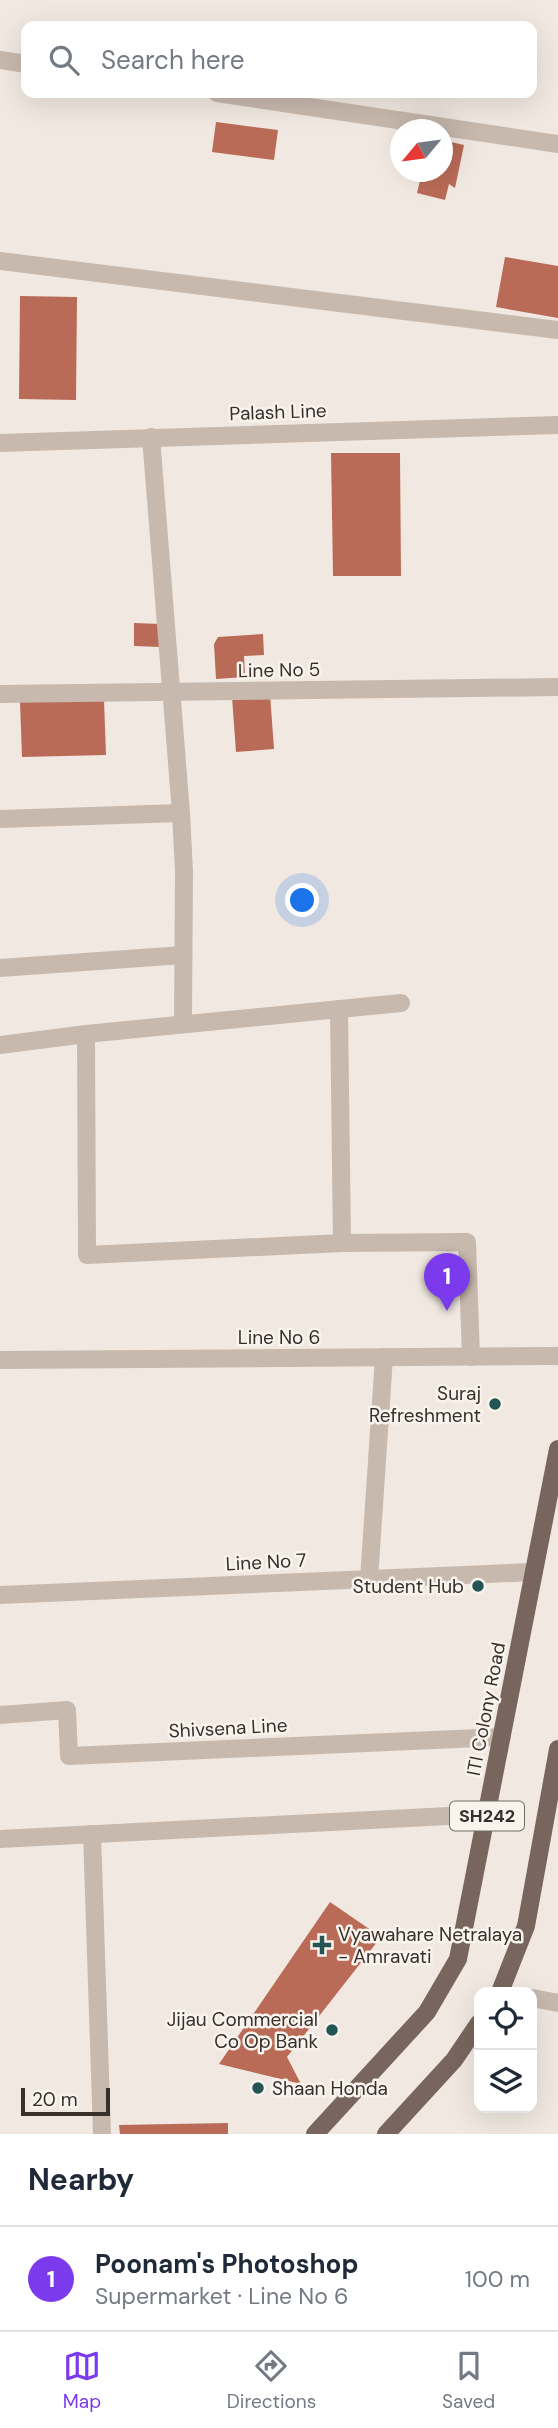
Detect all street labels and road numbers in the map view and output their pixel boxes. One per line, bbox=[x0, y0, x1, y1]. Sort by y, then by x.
street label: Palash Line bbox=[229, 398, 327, 426]
street label: Line No 5 bbox=[238, 657, 320, 683]
street label: Line No 6 bbox=[238, 1325, 320, 1350]
street label: Line No 7 bbox=[225, 1547, 307, 1577]
street label: ITI Colony Road bbox=[461, 1640, 511, 1778]
street label: Shivsena Line bbox=[168, 1712, 288, 1744]
road number: SH242 bbox=[450, 1802, 524, 1830]

